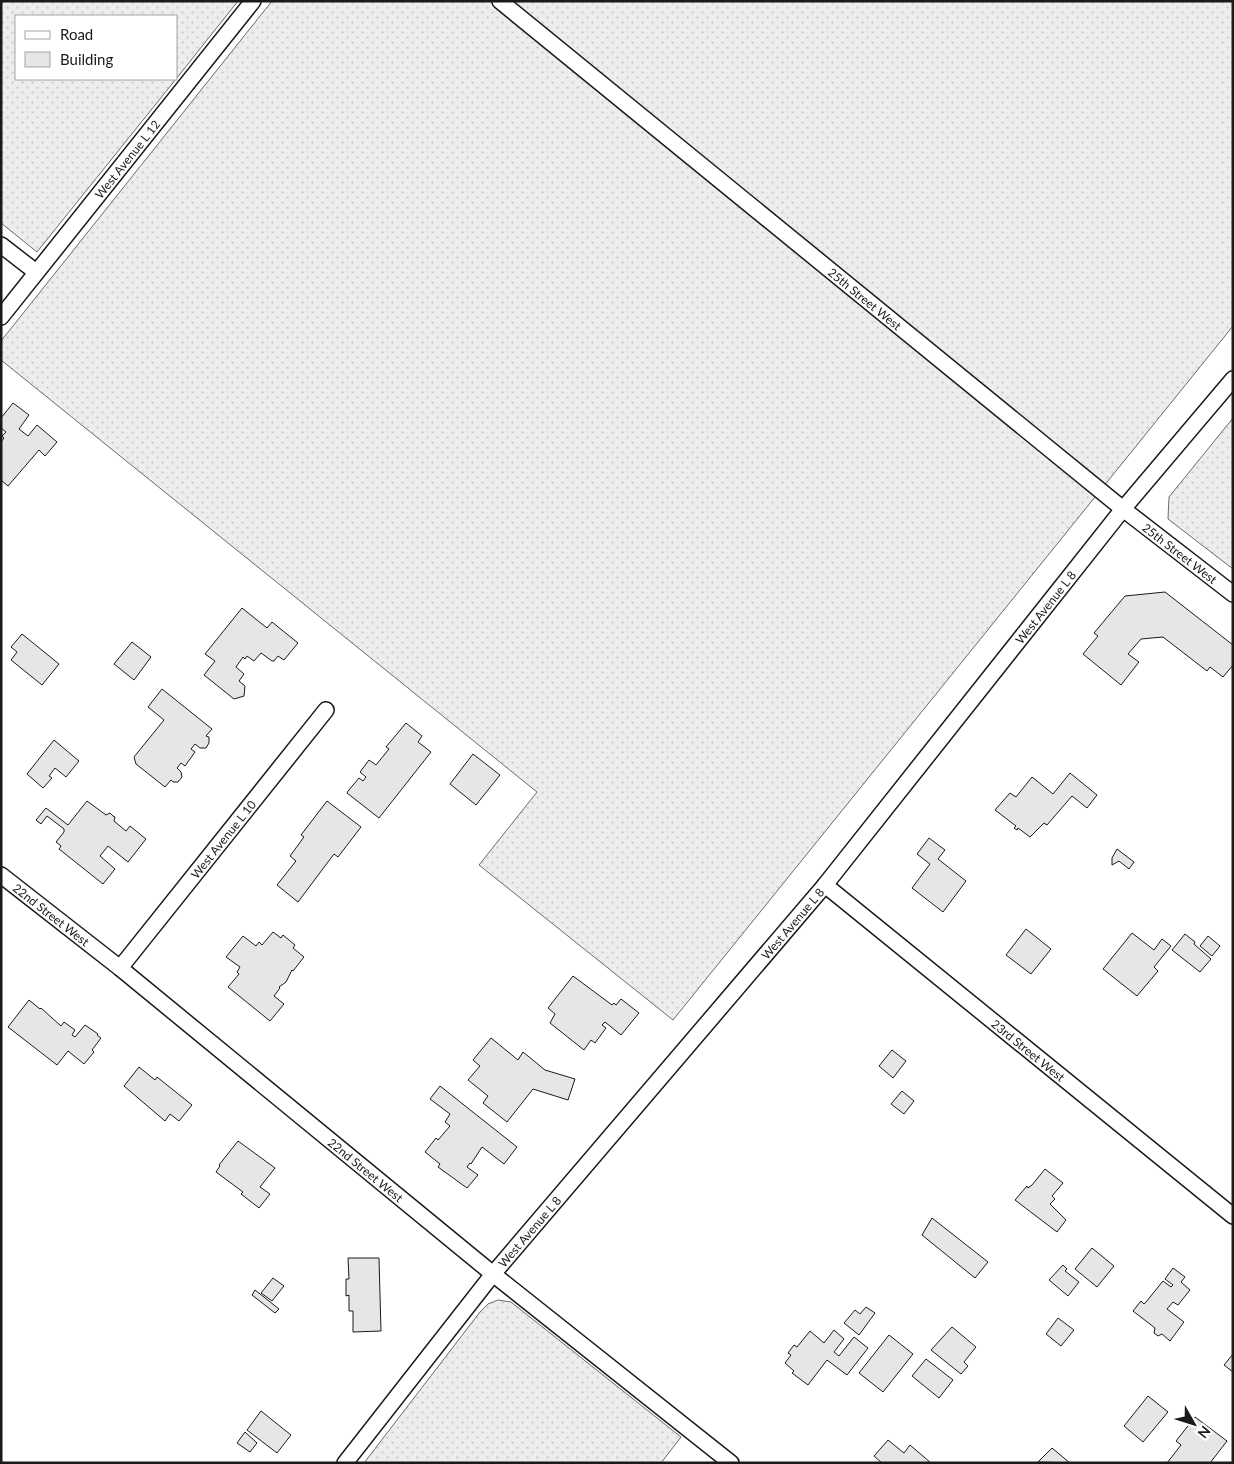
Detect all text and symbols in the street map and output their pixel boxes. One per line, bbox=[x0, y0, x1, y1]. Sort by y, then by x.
legend bbox=[15, 15, 178, 80]
text: Road bbox=[60, 25, 93, 43]
text: Building bbox=[60, 50, 113, 68]
street label: West Avenue L 12 bbox=[91, 117, 163, 201]
street label: 25th Street West bbox=[825, 264, 905, 333]
street label: 25th Street West bbox=[1140, 520, 1221, 587]
street label: West Avenue L 8 bbox=[1012, 568, 1079, 647]
street label: West Avenue L 10 bbox=[187, 797, 259, 881]
street label: 22nd Street West bbox=[10, 880, 93, 949]
street label: West Avenue L 8 bbox=[758, 885, 827, 962]
street label: 23rd Street West bbox=[989, 1016, 1069, 1085]
street label: 22nd Street West bbox=[325, 1135, 407, 1205]
street label: West Avenue L 8 bbox=[495, 1193, 564, 1270]
north arrow bbox=[1169, 1399, 1219, 1449]
text: N bbox=[1194, 1423, 1214, 1442]

